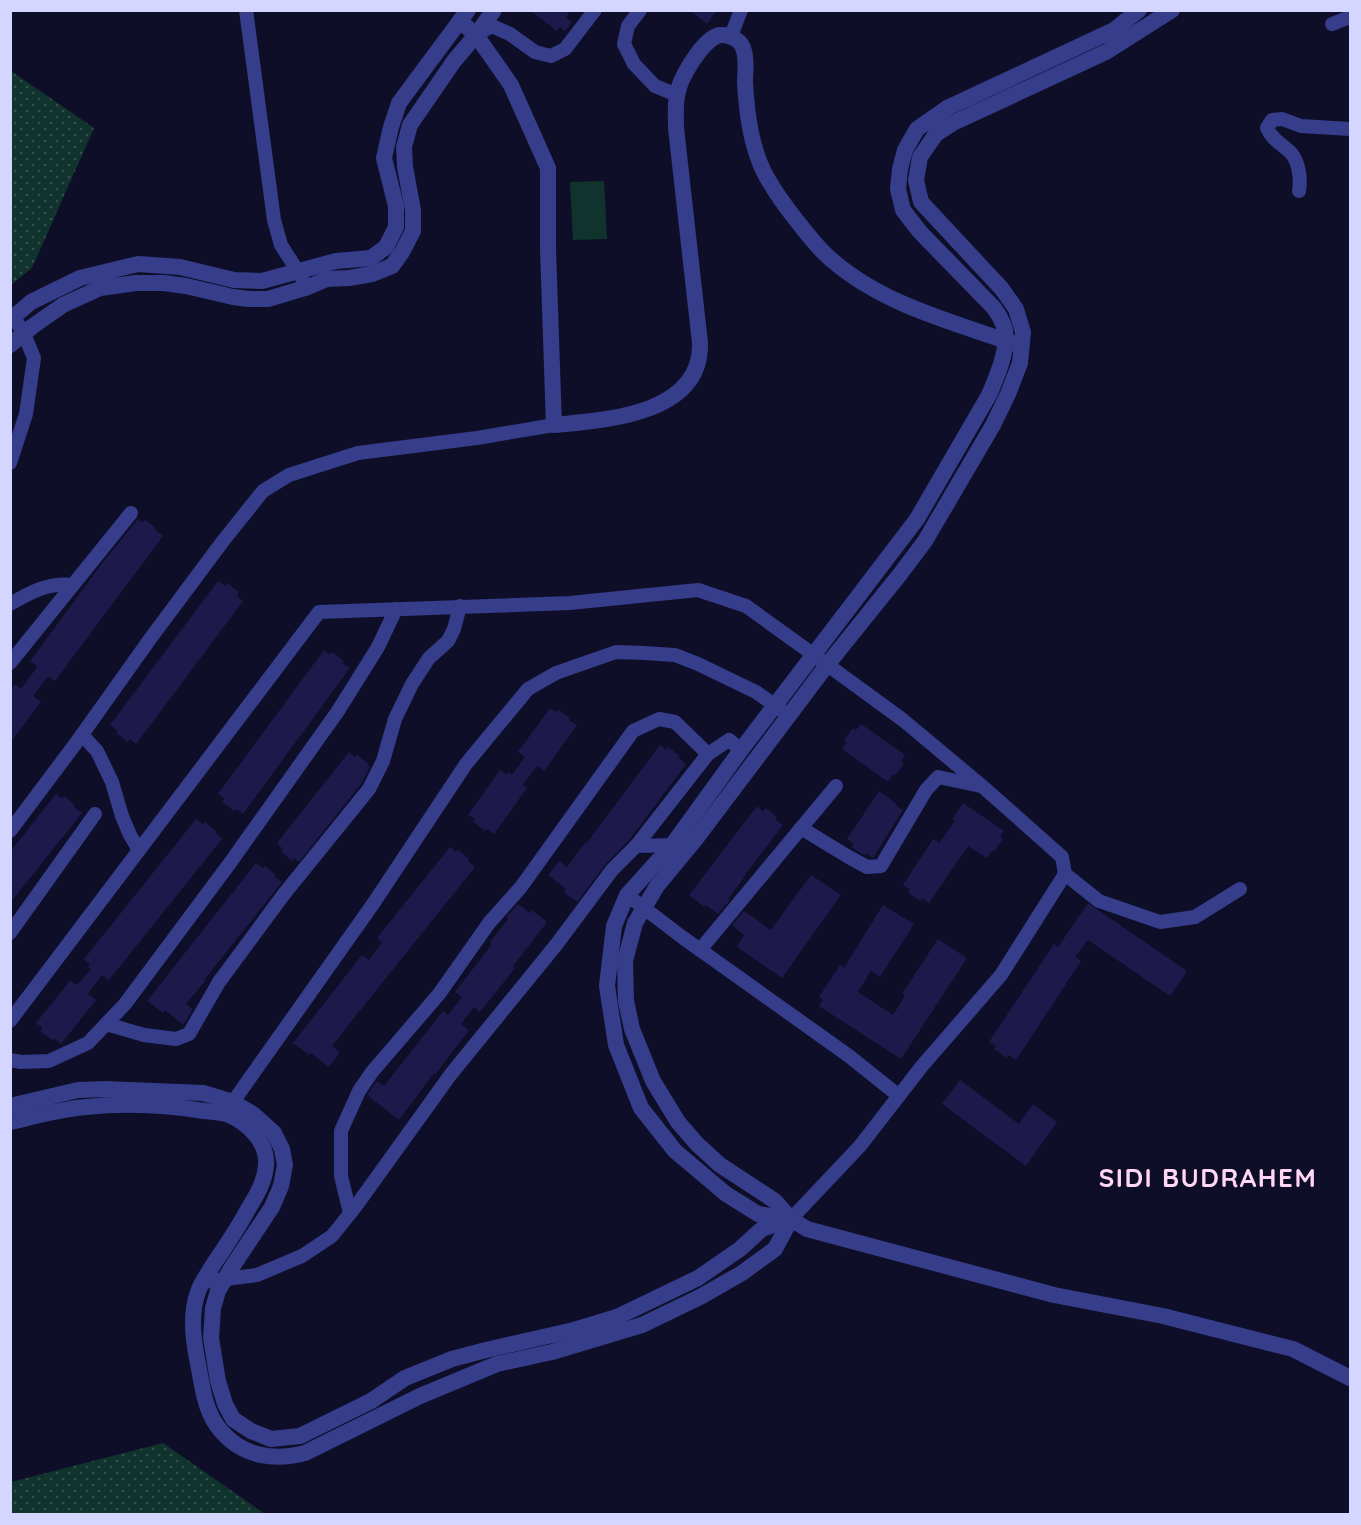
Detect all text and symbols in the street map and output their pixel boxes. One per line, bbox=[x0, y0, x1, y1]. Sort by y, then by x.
district label: SIDI BUDRAHEM bbox=[1099, 1161, 1317, 1194]

